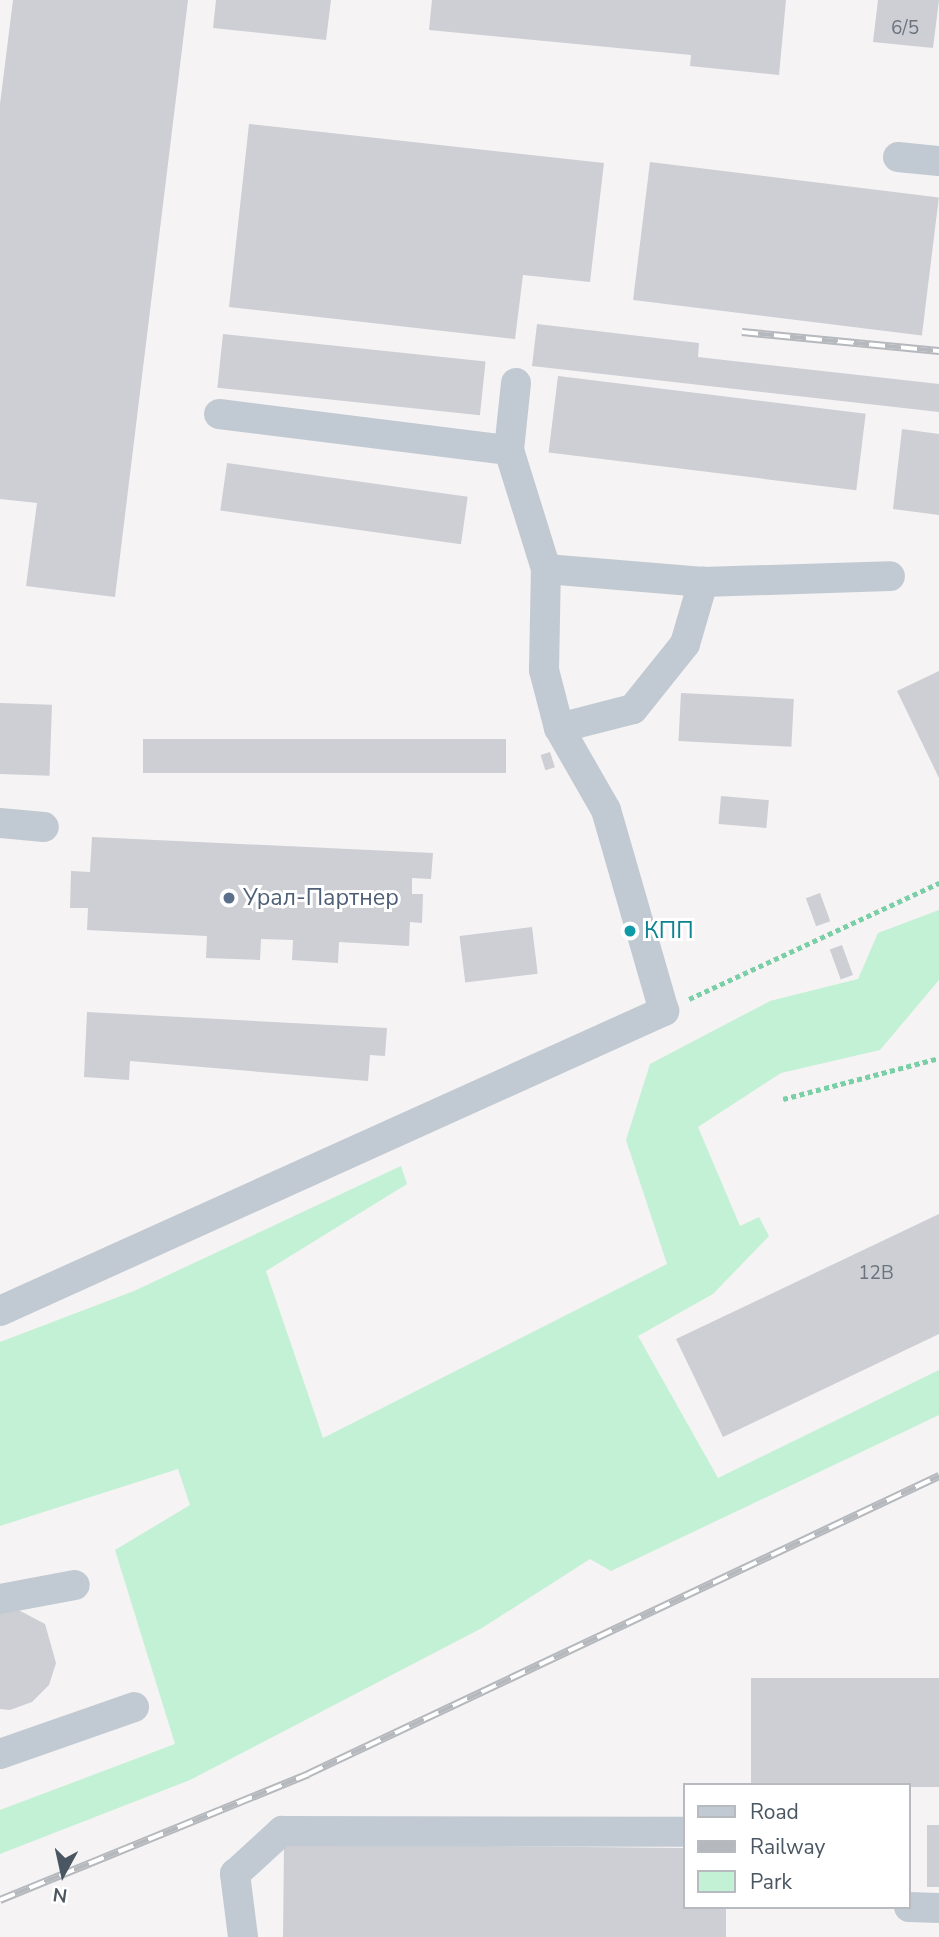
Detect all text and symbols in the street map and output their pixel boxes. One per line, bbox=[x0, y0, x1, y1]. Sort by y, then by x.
house number: 6/5 bbox=[891, 18, 919, 40]
place label: Урал-Партнер bbox=[243, 884, 399, 912]
marker: Урал-Партнер bbox=[221, 890, 237, 906]
place label: КПП bbox=[644, 917, 694, 945]
marker: КПП bbox=[622, 923, 638, 939]
house number: 12В bbox=[858, 1263, 894, 1285]
legend bbox=[684, 1783, 911, 1909]
text: Road bbox=[750, 1798, 799, 1826]
text: Railway bbox=[750, 1833, 825, 1861]
north arrow bbox=[28, 1839, 98, 1909]
text: Park bbox=[750, 1868, 792, 1896]
text: N bbox=[51, 1881, 69, 1909]

